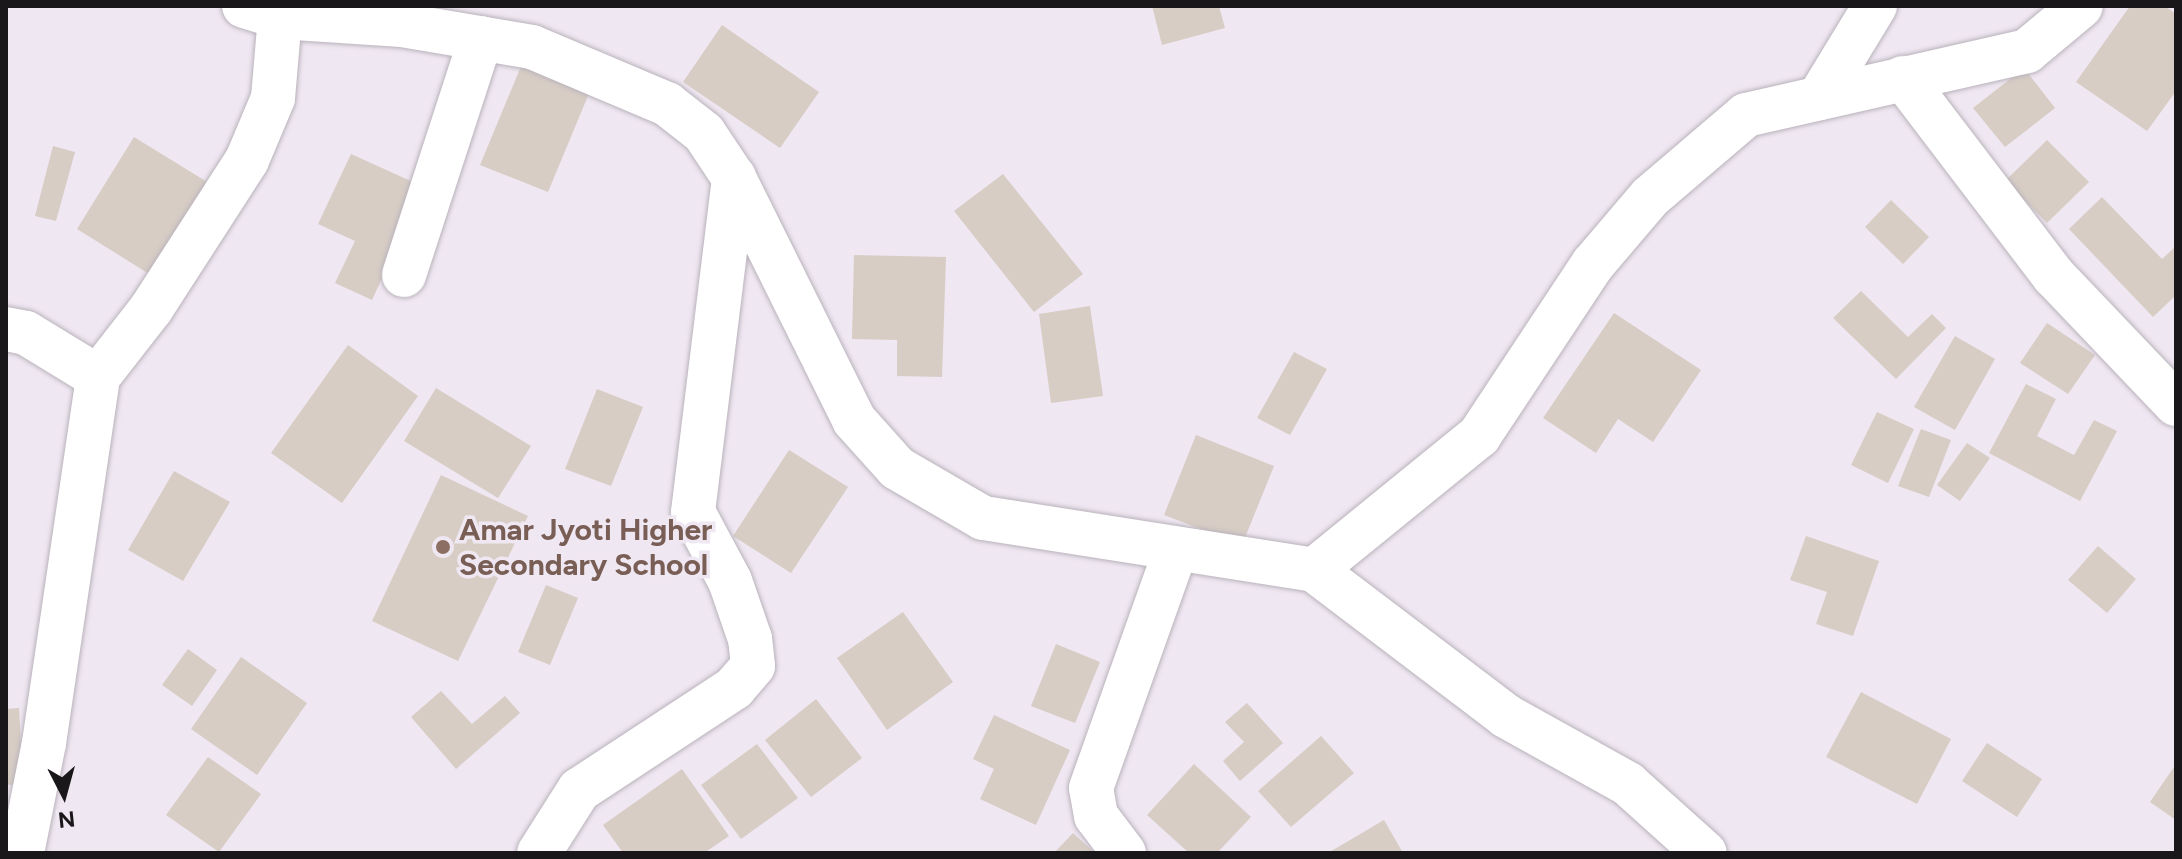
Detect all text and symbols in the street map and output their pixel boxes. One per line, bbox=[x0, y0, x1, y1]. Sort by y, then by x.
place label: Amar Jyoti Higher Secondary School bbox=[459, 512, 712, 582]
marker: Amar Jyoti Higher Secondary School bbox=[434, 538, 452, 556]
north arrow bbox=[24, 755, 104, 835]
text: N bbox=[57, 805, 76, 834]

